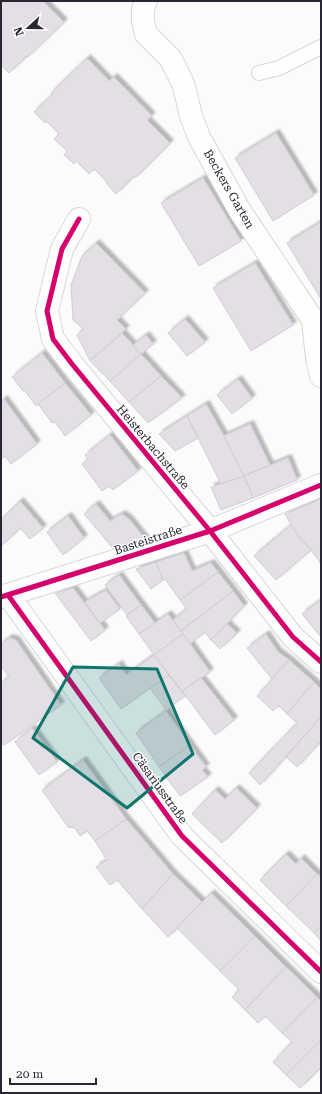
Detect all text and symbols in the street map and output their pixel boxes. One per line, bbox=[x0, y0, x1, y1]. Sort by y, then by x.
north arrow bbox=[8, 8, 48, 48]
text: N bbox=[11, 25, 27, 38]
street label: Beckers Garten bbox=[201, 147, 257, 231]
street label: Heisterbachstraße bbox=[114, 402, 193, 492]
street label: Basteistraße bbox=[112, 522, 184, 558]
street label: Cäsariusstraße bbox=[129, 750, 191, 827]
scale bar bbox=[10, 1060, 96, 1086]
text: 20 m bbox=[16, 1067, 43, 1081]

